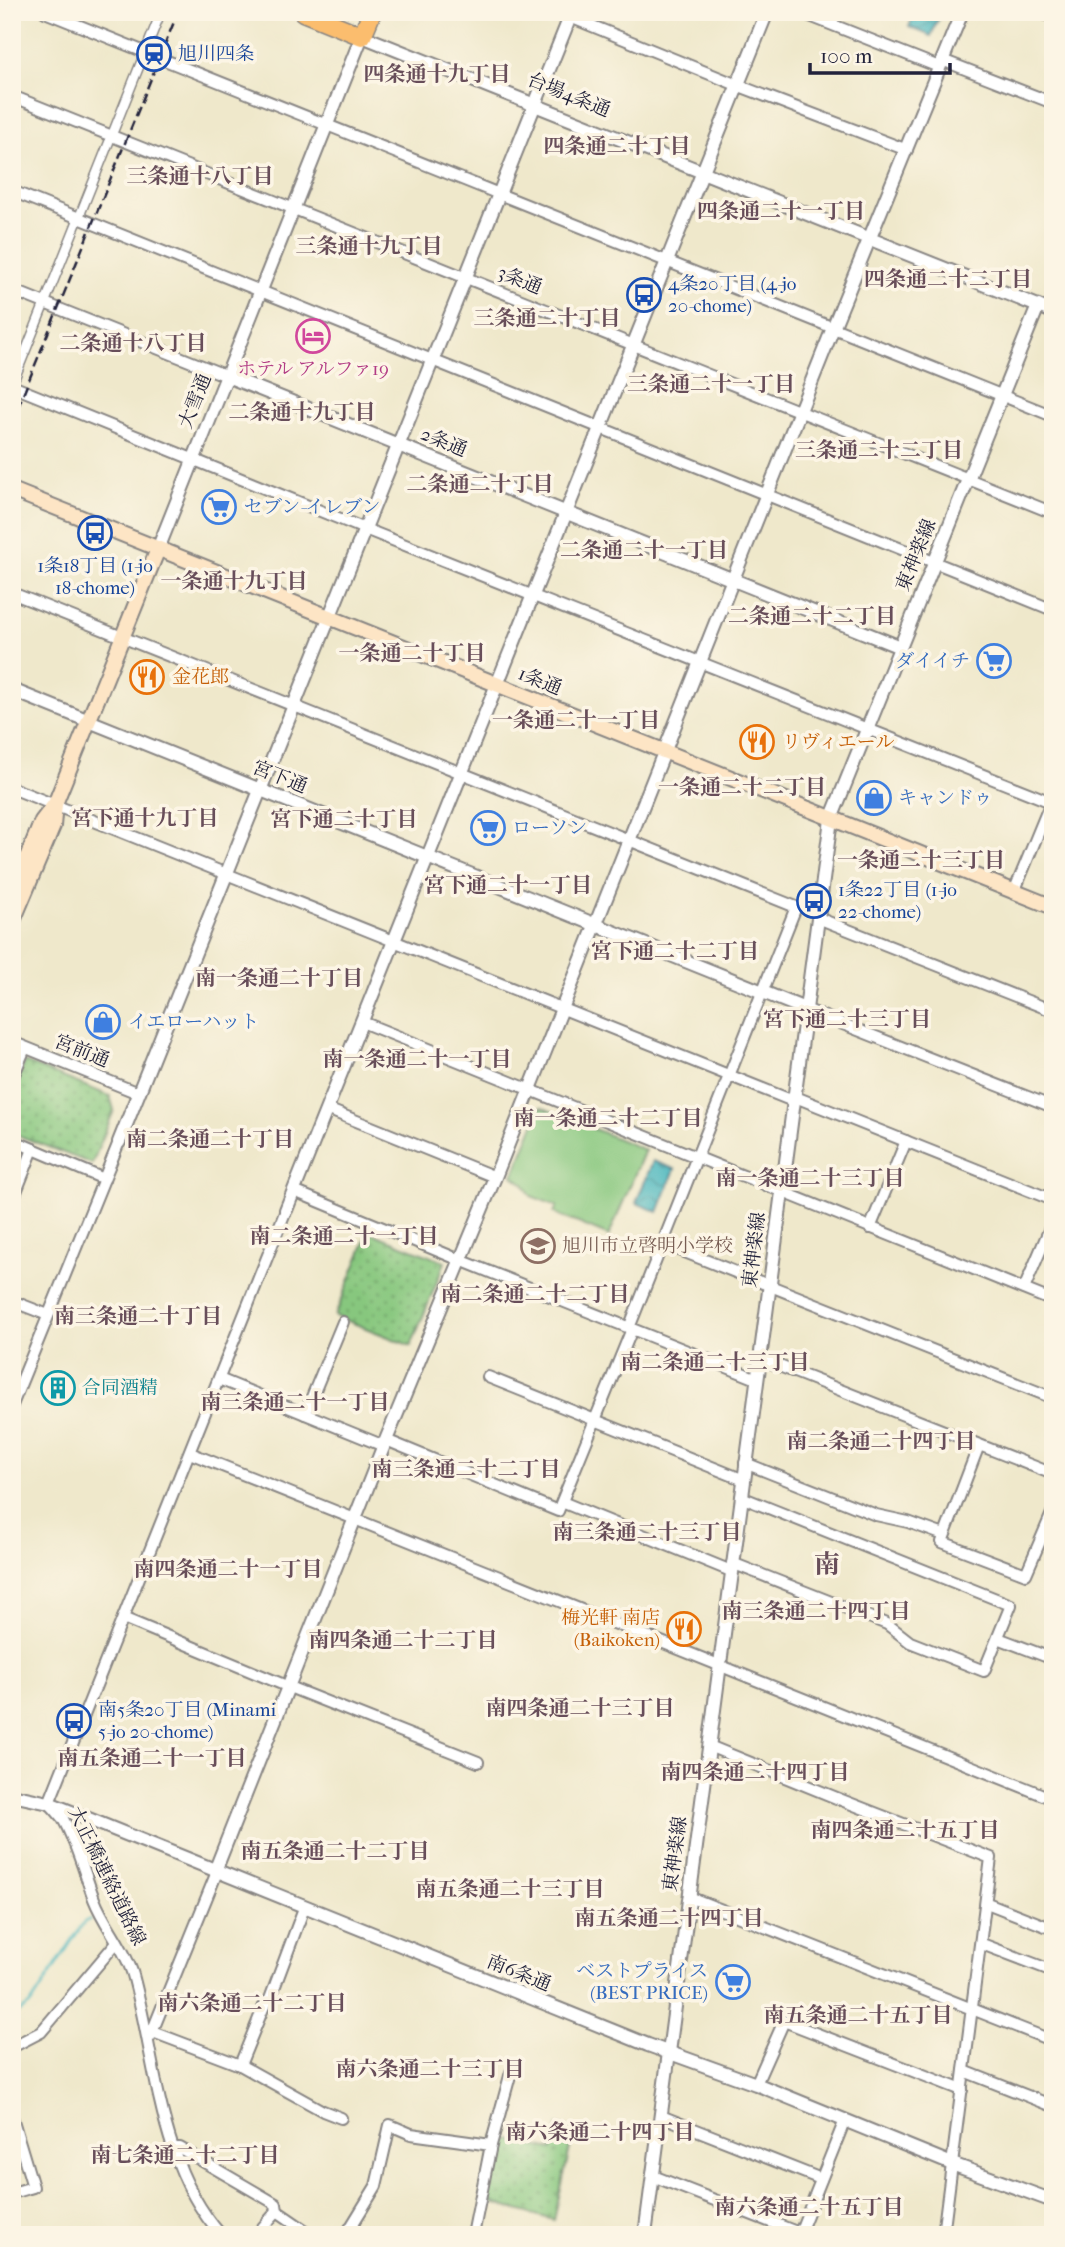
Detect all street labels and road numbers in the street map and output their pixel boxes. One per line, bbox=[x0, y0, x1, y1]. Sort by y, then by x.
street label: 台場4条通 bbox=[524, 68, 614, 122]
street label: 3条通 bbox=[495, 261, 545, 299]
street label: 大雪通 bbox=[174, 370, 216, 432]
street label: 2条通 bbox=[418, 423, 470, 461]
street label: 東神楽線 bbox=[892, 516, 940, 594]
street label: 1条通 bbox=[515, 662, 565, 700]
street label: 宮下通 bbox=[249, 756, 311, 798]
street label: 宮前通 bbox=[51, 1030, 113, 1072]
street label: 東神楽線 bbox=[738, 1211, 770, 1289]
street label: 大正橋連絡道路線 bbox=[64, 1803, 150, 1949]
street label: 東神楽線 bbox=[659, 1815, 691, 1893]
street label: 南6条通 bbox=[484, 1950, 554, 1996]

